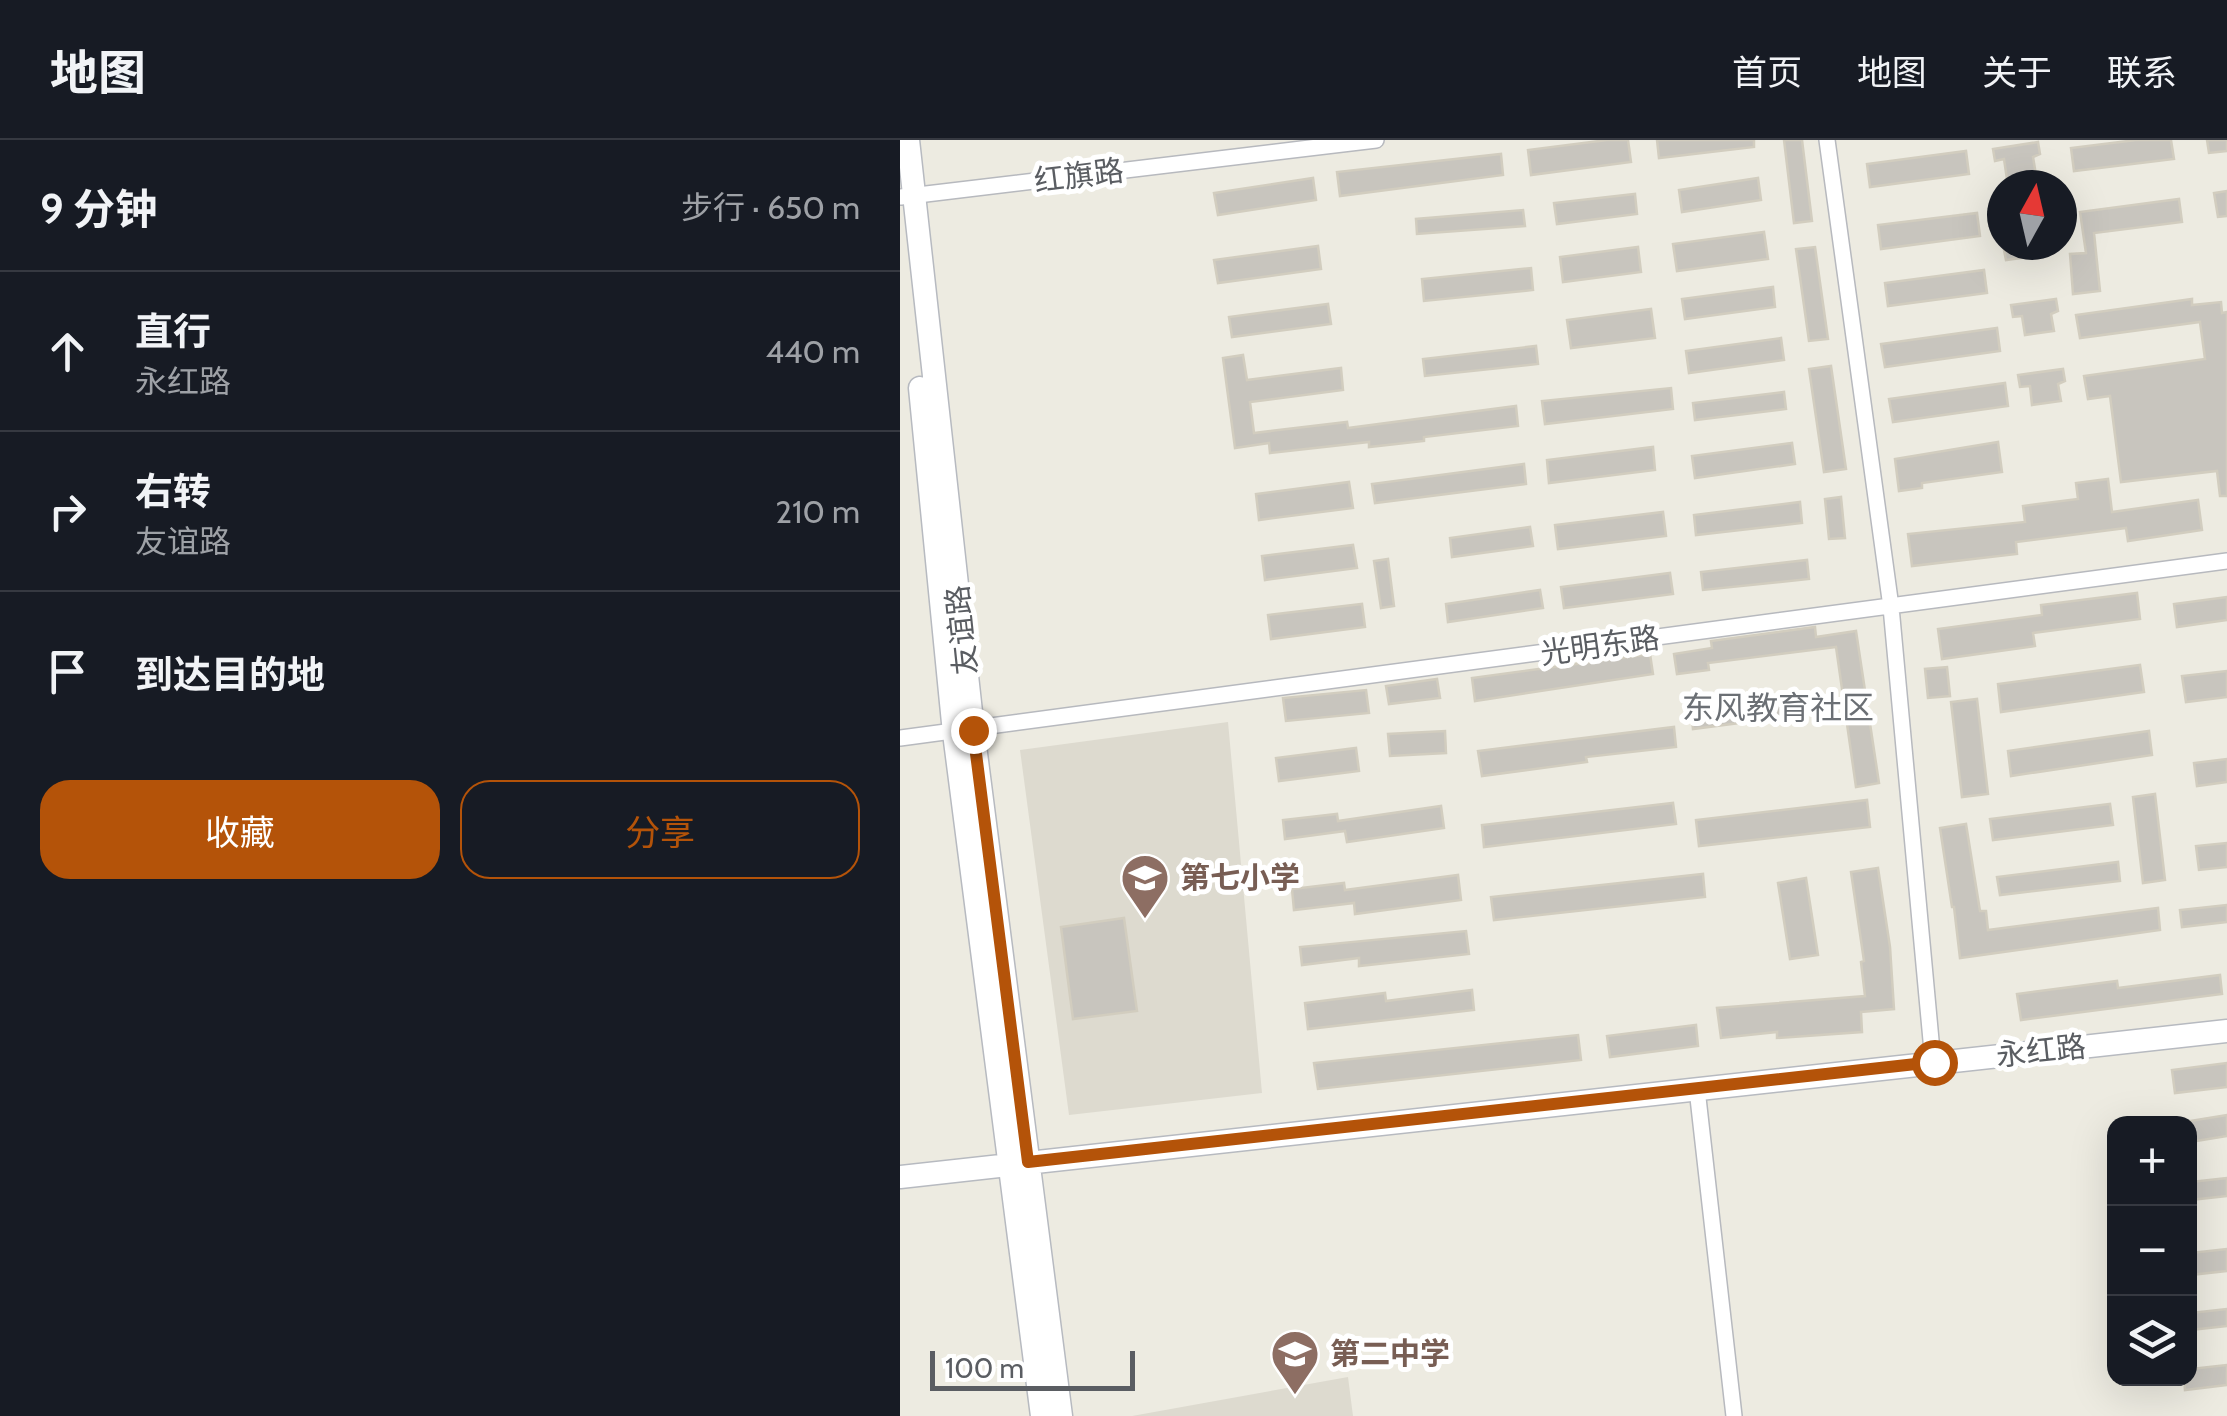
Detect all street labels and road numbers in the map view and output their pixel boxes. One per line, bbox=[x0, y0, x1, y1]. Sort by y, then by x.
street label: 红旗路 bbox=[1032, 152, 1126, 199]
street label: 友谊路 bbox=[938, 583, 985, 677]
street label: 光明东路 bbox=[1538, 619, 1662, 672]
street label: 永红路 bbox=[1994, 1027, 2088, 1074]

